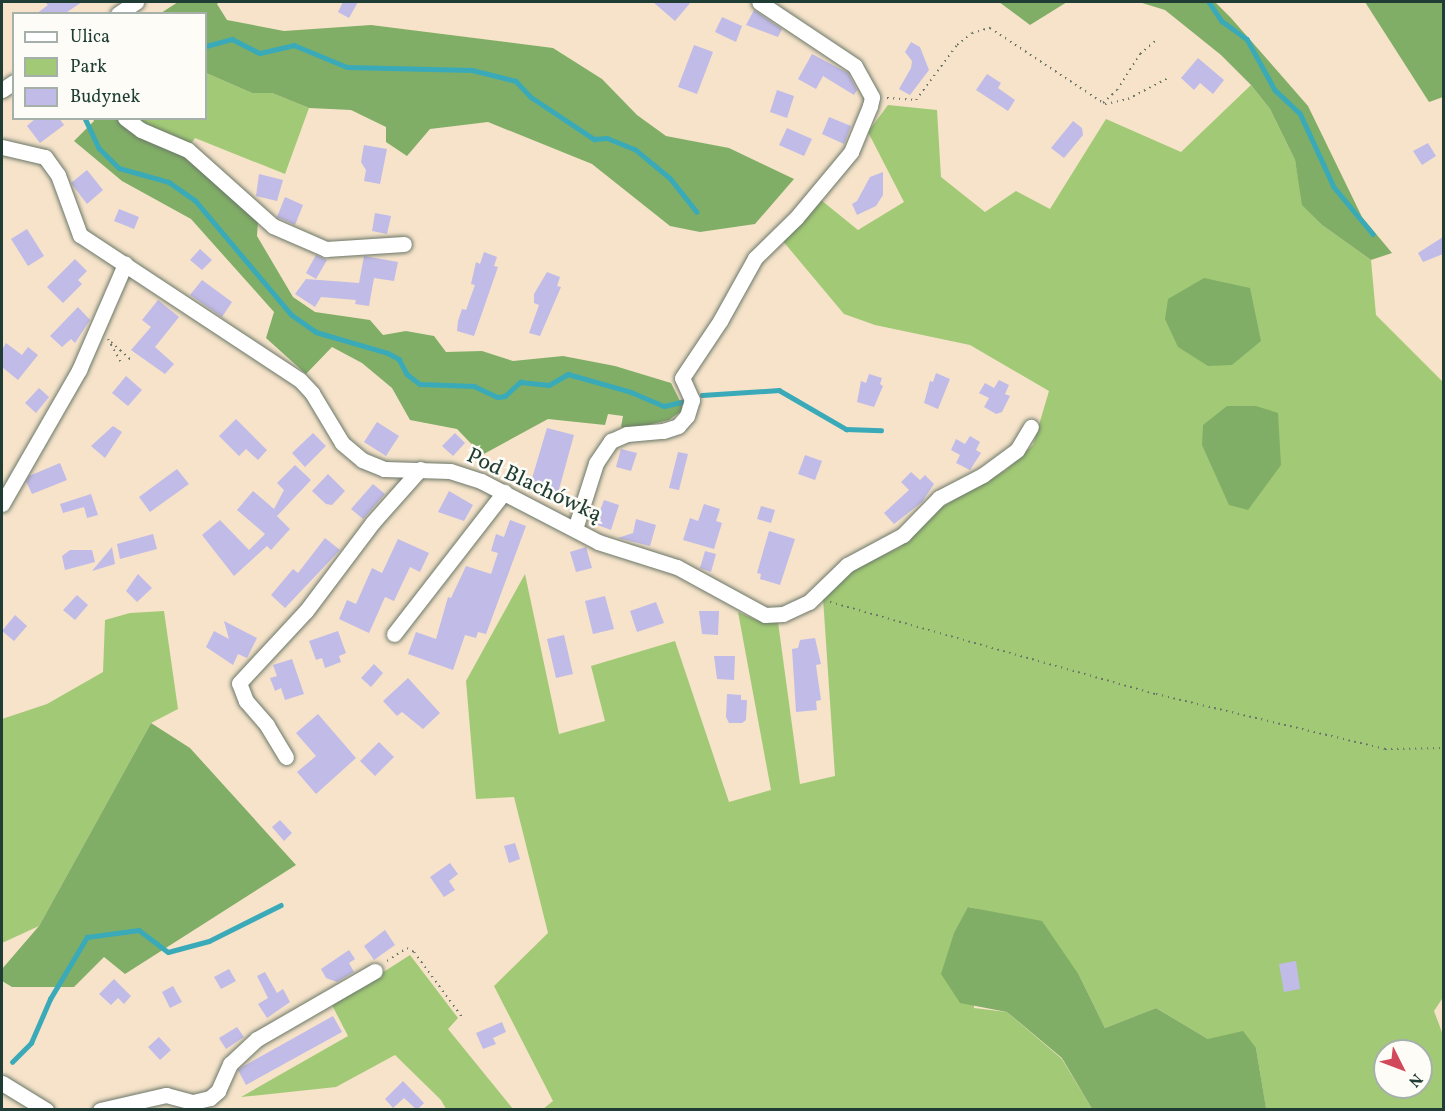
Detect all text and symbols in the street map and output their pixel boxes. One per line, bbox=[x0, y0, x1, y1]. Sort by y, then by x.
legend bbox=[12, 12, 207, 120]
text: Ulica bbox=[70, 25, 110, 50]
text: Park bbox=[70, 55, 107, 80]
text: Budynek bbox=[70, 85, 140, 110]
street label: Pod Blachówką bbox=[462, 443, 606, 529]
north arrow bbox=[1373, 1039, 1433, 1099]
text: N bbox=[1403, 1068, 1427, 1091]

